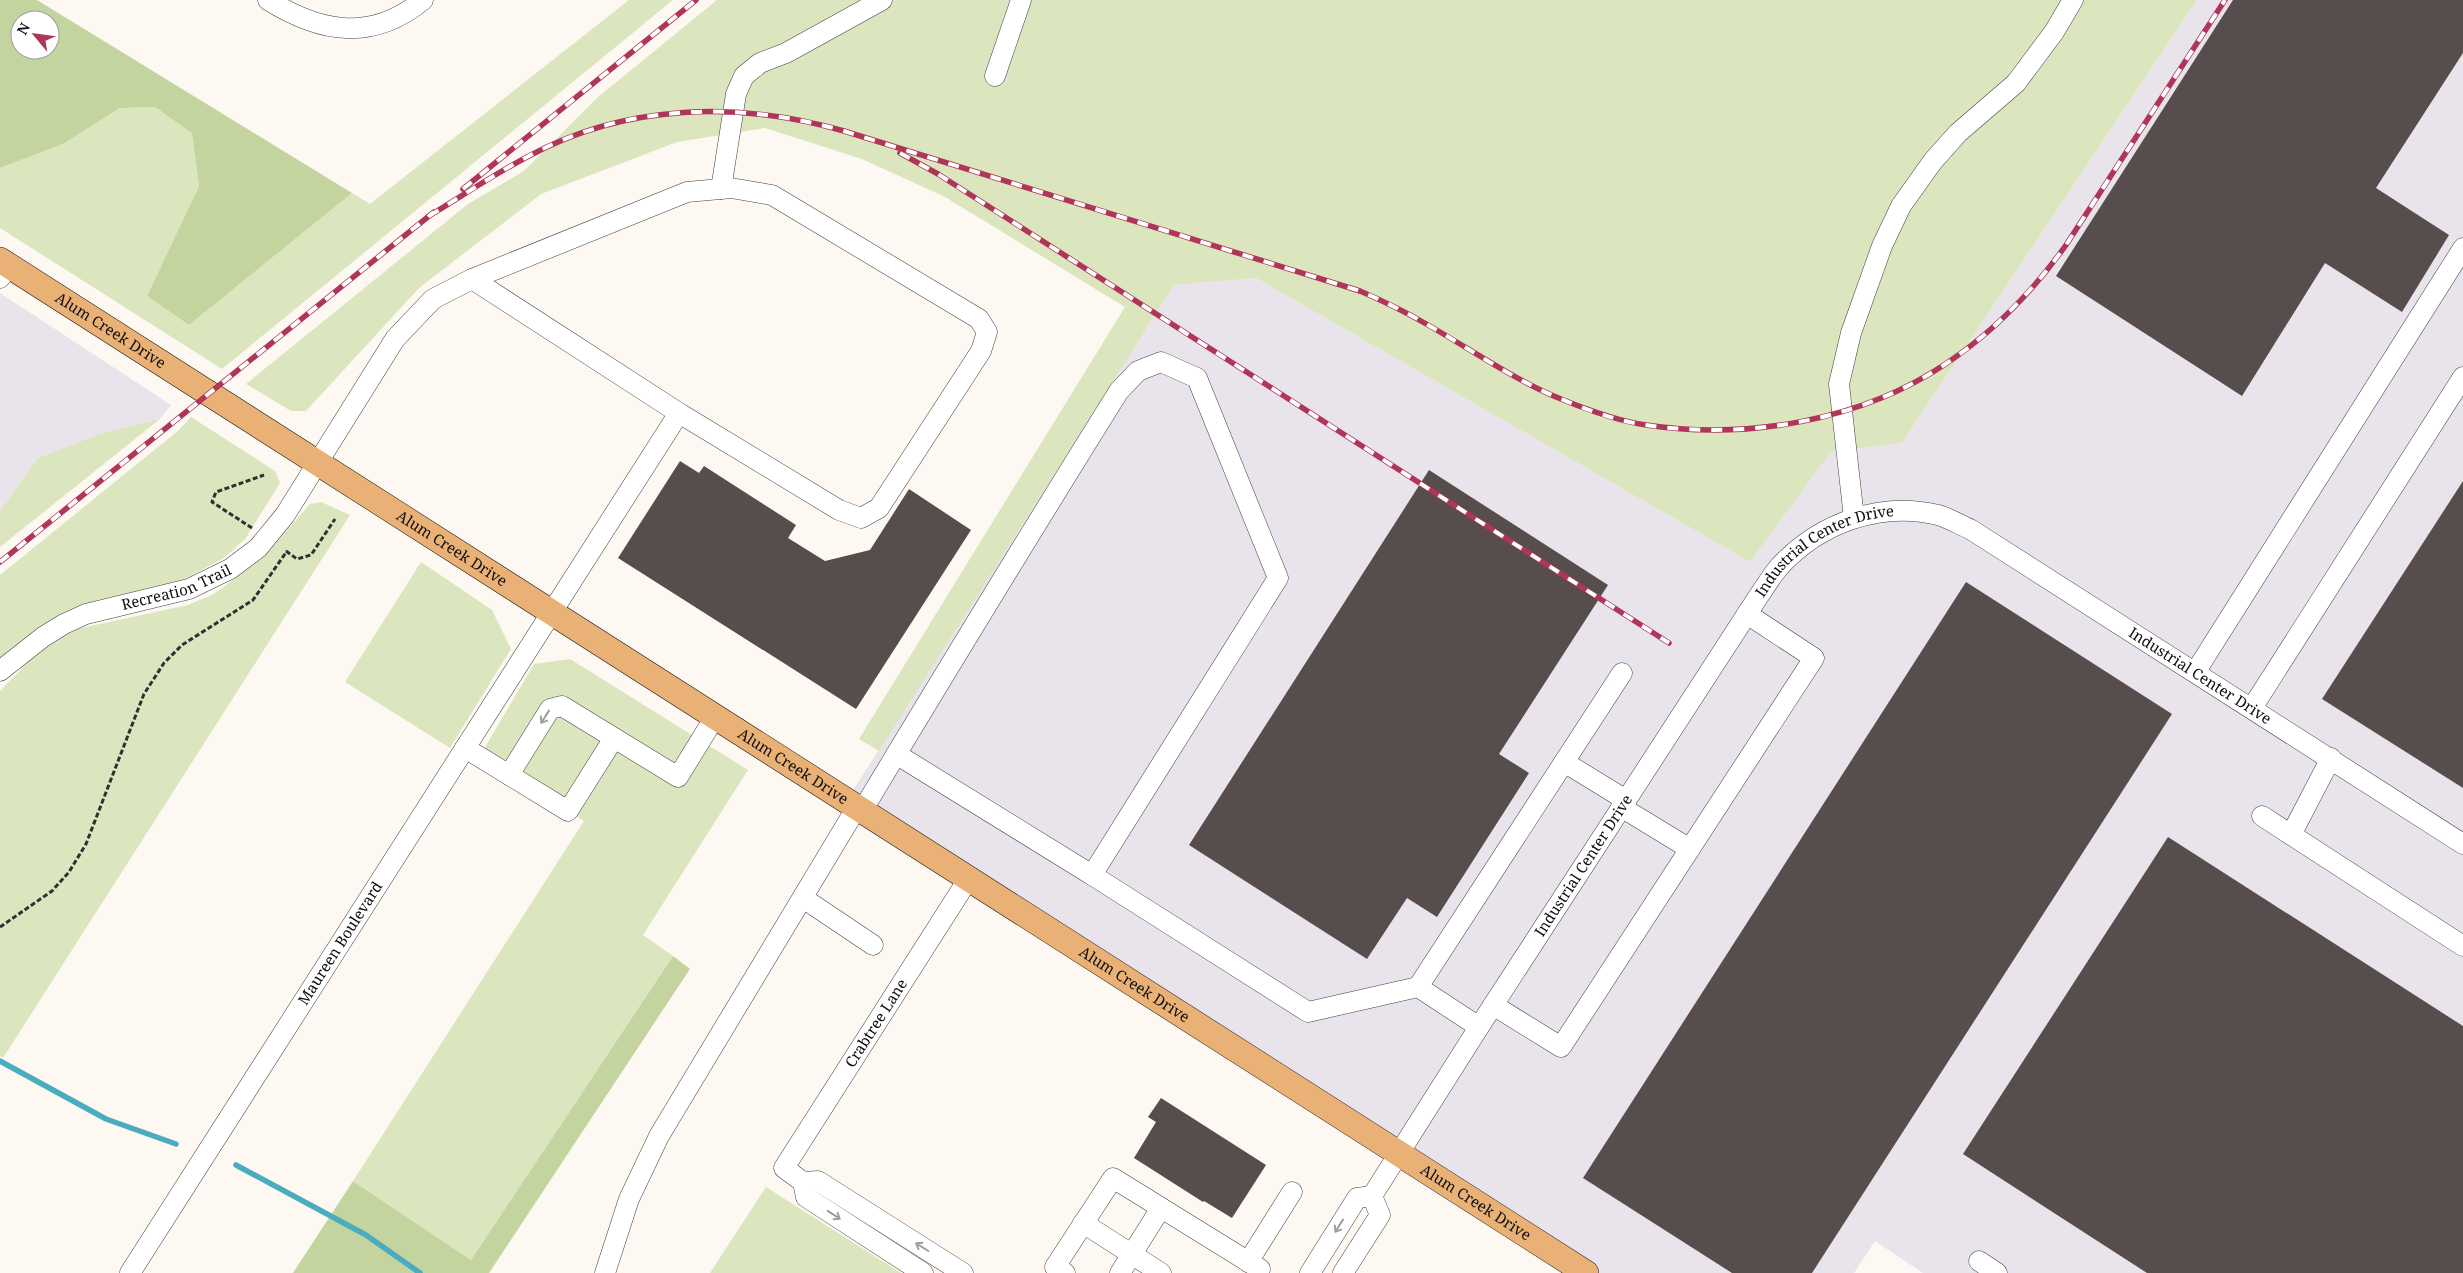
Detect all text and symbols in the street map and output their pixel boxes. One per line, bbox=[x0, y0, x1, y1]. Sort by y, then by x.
north arrow bbox=[10, 10, 60, 60]
text: N bbox=[12, 19, 34, 38]
street label: Alum Creek Drive bbox=[52, 287, 170, 372]
street label: Industrial Center Drive bbox=[1750, 500, 1895, 601]
street label: Alum Creek Drive bbox=[393, 505, 511, 590]
street label: Recreation Trail bbox=[119, 559, 234, 614]
street label: Industrial Center Drive bbox=[2125, 622, 2276, 728]
one-way arrow bbox=[539, 710, 549, 724]
street label: Alum Creek Drive bbox=[735, 723, 853, 808]
street label: Industrial Center Drive bbox=[1529, 790, 1636, 940]
street label: Maureen Boulevard bbox=[293, 877, 386, 1009]
street label: Alum Creek Drive bbox=[1076, 941, 1194, 1026]
street label: Crabtree Lane bbox=[840, 975, 911, 1071]
street label: Alum Creek Drive bbox=[1417, 1159, 1535, 1244]
one-way arrow bbox=[827, 1210, 841, 1220]
one-way arrow bbox=[1334, 1219, 1344, 1233]
one-way arrow bbox=[915, 1242, 929, 1252]

